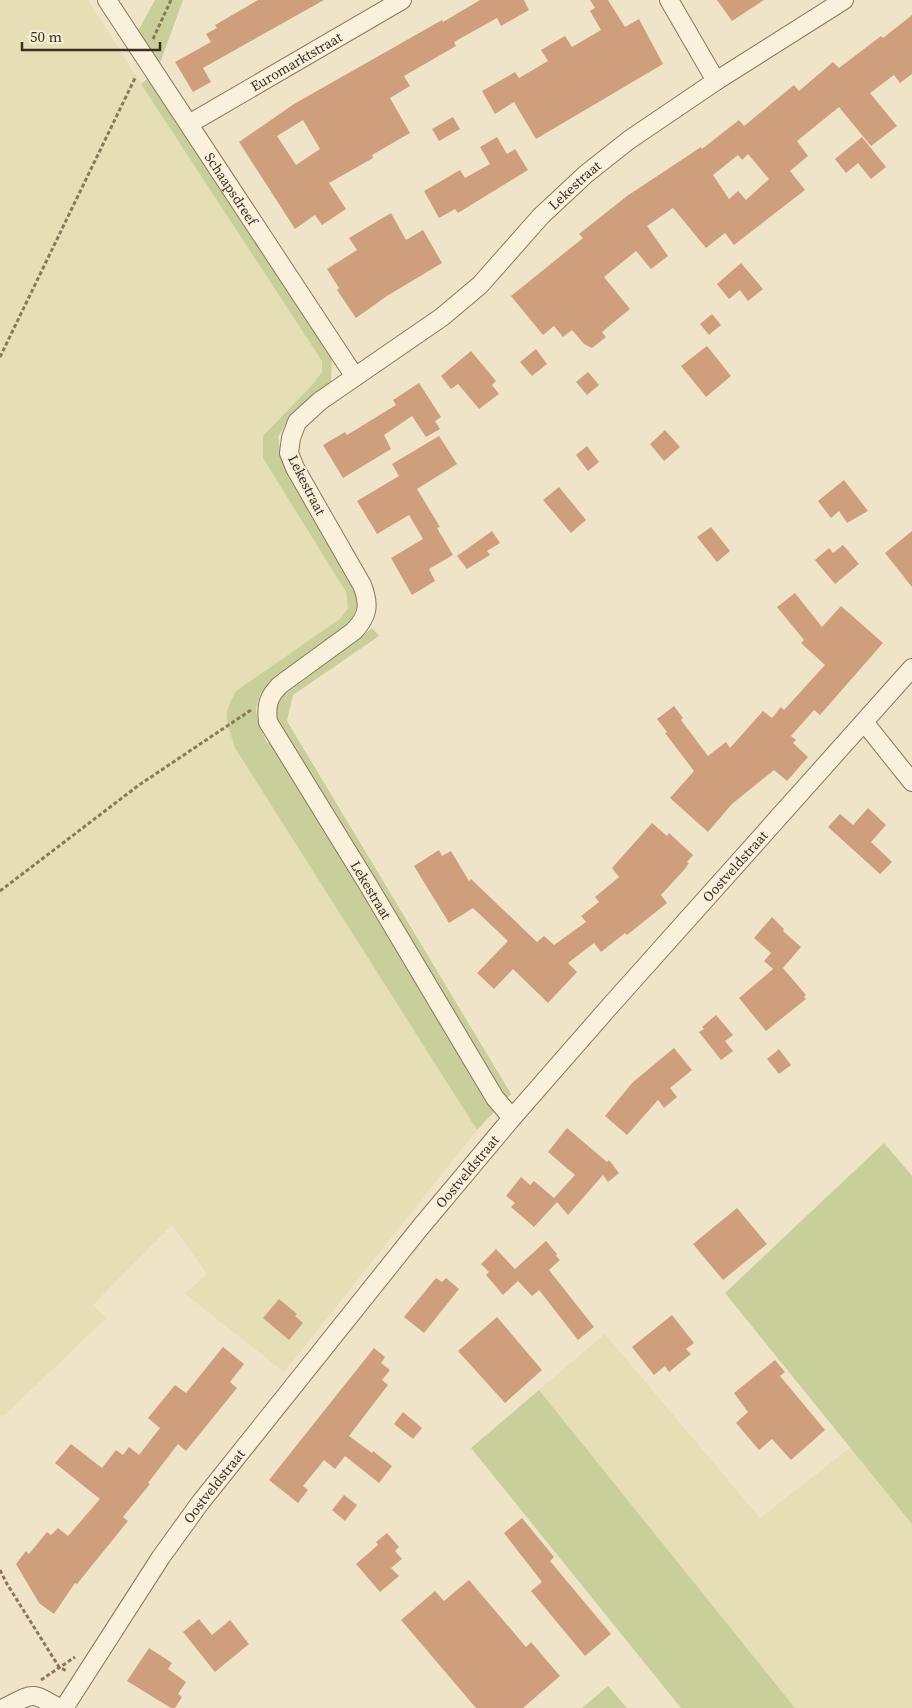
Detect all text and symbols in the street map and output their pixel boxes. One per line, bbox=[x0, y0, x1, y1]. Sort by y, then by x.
scale bar bbox=[22, 20, 160, 52]
text: 50 m bbox=[30, 26, 62, 47]
street label: Euromarktstraat bbox=[247, 27, 346, 96]
street label: Schaapsdreef bbox=[200, 148, 263, 230]
street label: Lekestraat bbox=[544, 156, 606, 214]
street label: Lekestraat bbox=[283, 451, 331, 519]
street label: Oostveldstraat bbox=[698, 826, 773, 906]
street label: Lekestraat bbox=[346, 857, 397, 923]
street label: Oostveldstraat bbox=[431, 1130, 504, 1212]
street label: Oostveldstraat bbox=[179, 1444, 250, 1527]

